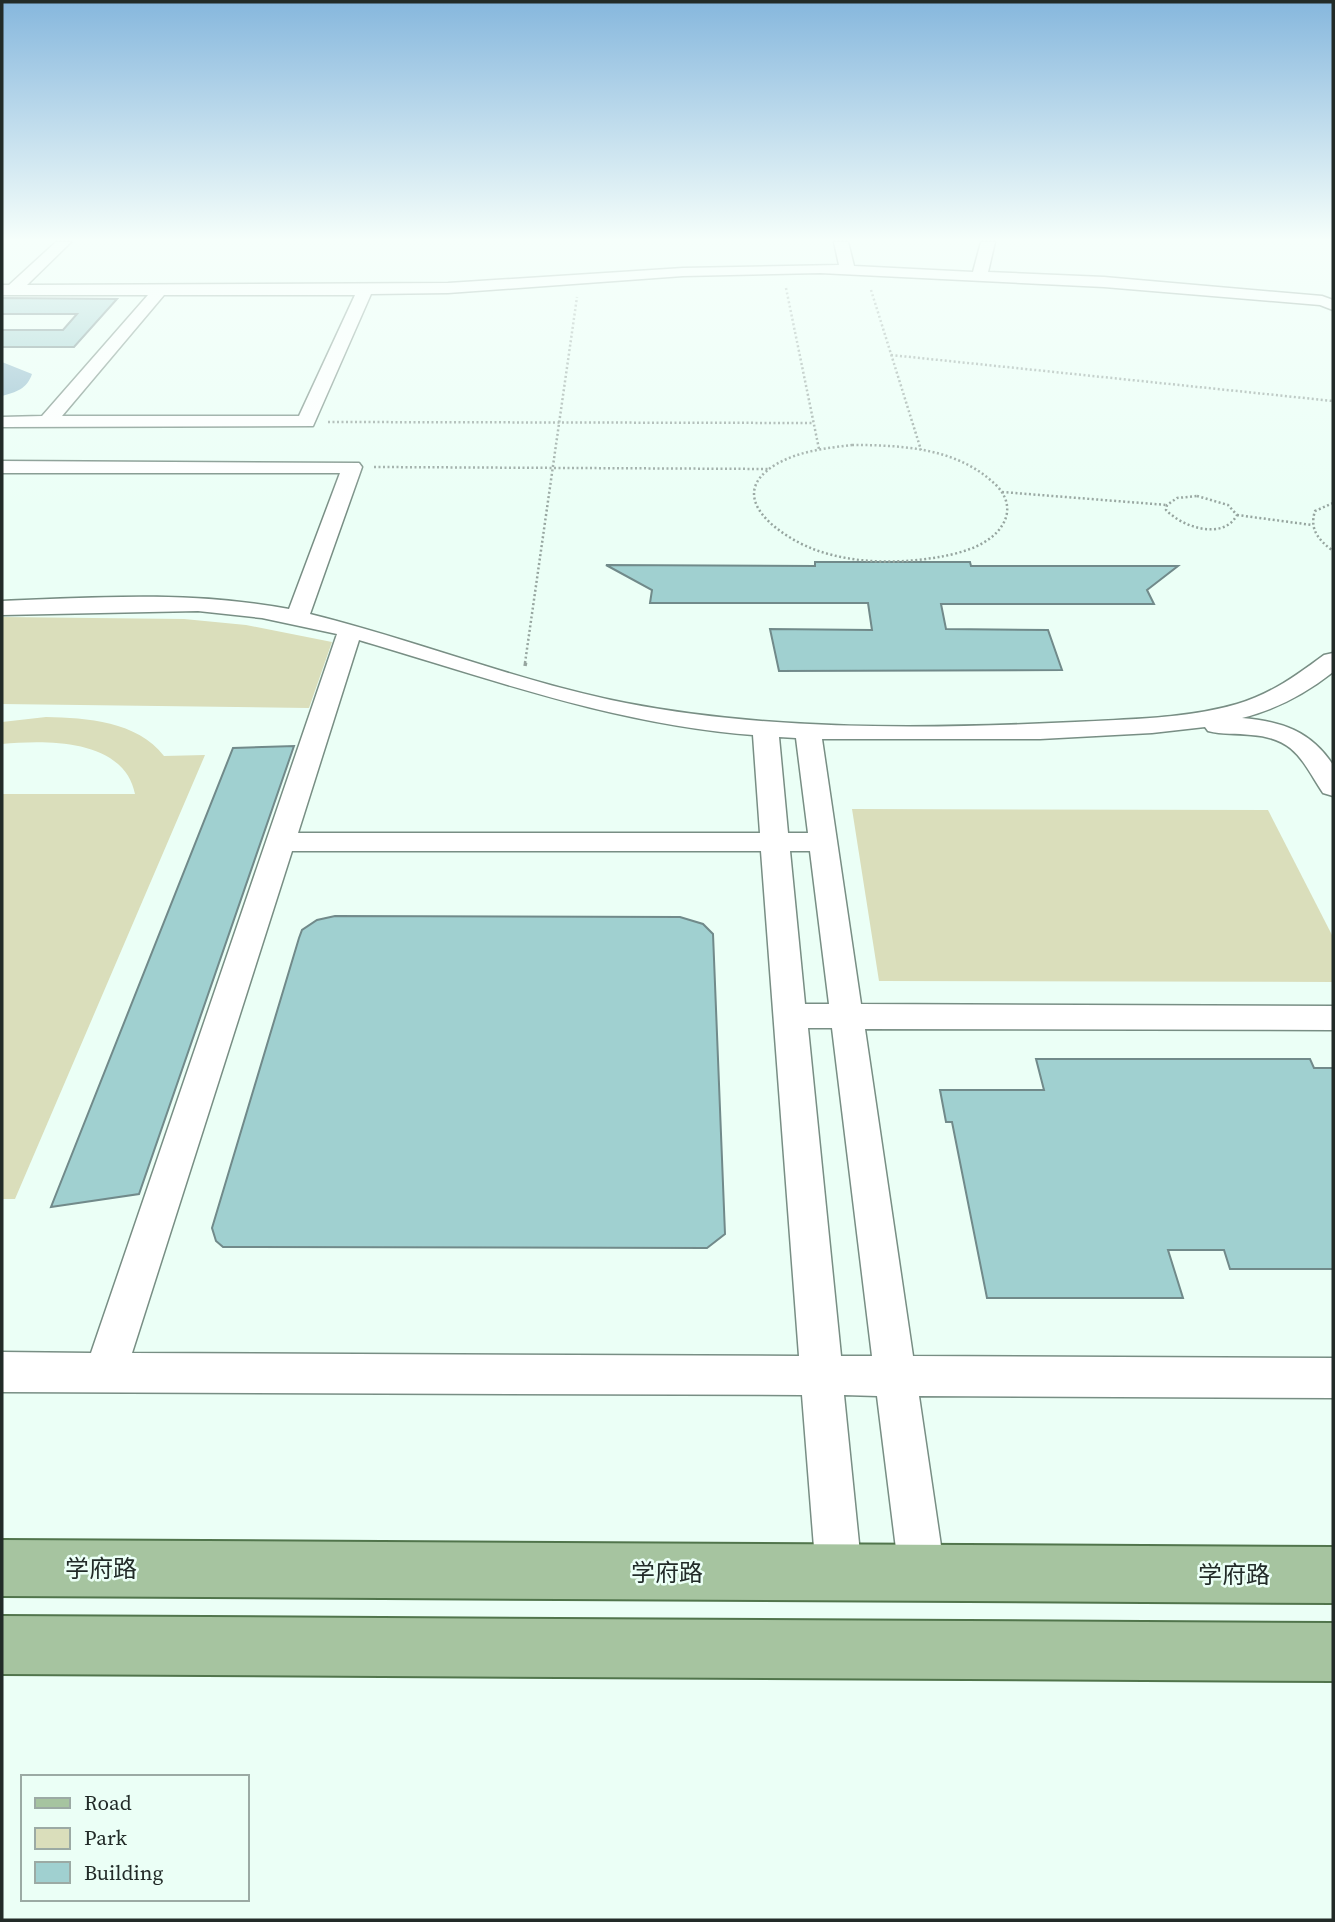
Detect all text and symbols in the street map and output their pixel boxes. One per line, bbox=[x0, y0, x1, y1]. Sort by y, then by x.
street label: 学府路 bbox=[65, 1552, 137, 1585]
street label: 学府路 bbox=[631, 1556, 703, 1589]
street label: 学府路 bbox=[1198, 1558, 1270, 1591]
legend bbox=[21, 1775, 248, 1901]
text: Road bbox=[84, 1788, 132, 1817]
text: Park bbox=[84, 1823, 128, 1852]
text: Building bbox=[84, 1858, 163, 1887]

